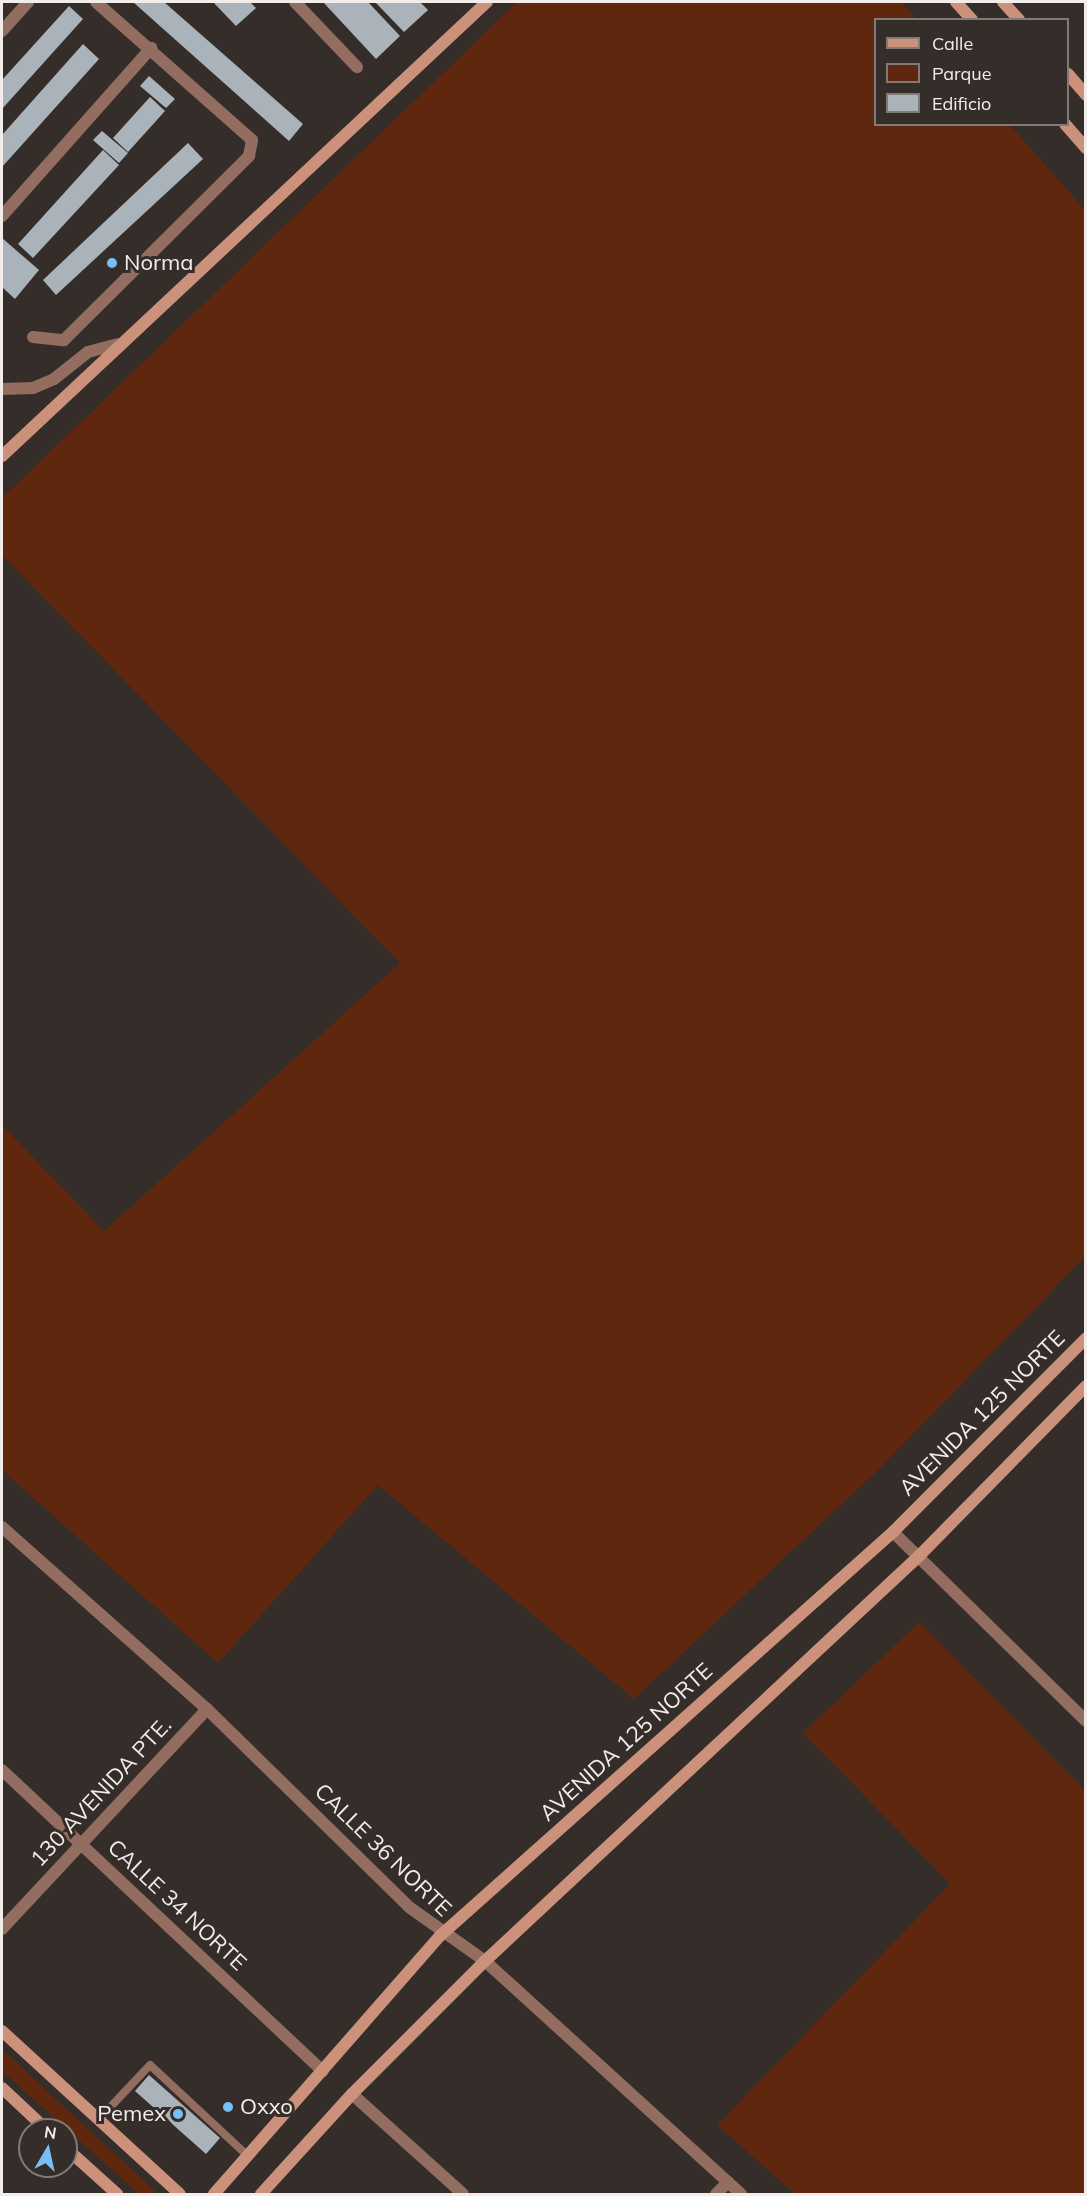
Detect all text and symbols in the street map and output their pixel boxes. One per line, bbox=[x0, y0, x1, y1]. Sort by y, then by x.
legend bbox=[874, 18, 1069, 126]
text: Calle bbox=[932, 32, 973, 55]
text: Parque bbox=[932, 62, 991, 85]
text: Edificio bbox=[932, 92, 991, 115]
place label: Norma bbox=[124, 250, 193, 276]
marker: Norma bbox=[105, 256, 119, 270]
street label: AVENIDA 125 NORTE bbox=[894, 1325, 1070, 1501]
street label: AVENIDA 125 NORTE bbox=[534, 1658, 718, 1826]
street label: 130 AVENIDA PTE. bbox=[25, 1712, 177, 1872]
street label: CALLE 36 NORTE bbox=[309, 1778, 457, 1922]
street label: CALLE 34 NORTE bbox=[102, 1834, 252, 1976]
place label: Oxxo bbox=[240, 2094, 293, 2120]
marker: Oxxo bbox=[221, 2100, 235, 2114]
place label: Pemex bbox=[97, 2101, 166, 2127]
marker: Pemex bbox=[171, 2107, 185, 2121]
north arrow bbox=[18, 2118, 78, 2178]
text: N bbox=[43, 2121, 58, 2143]

